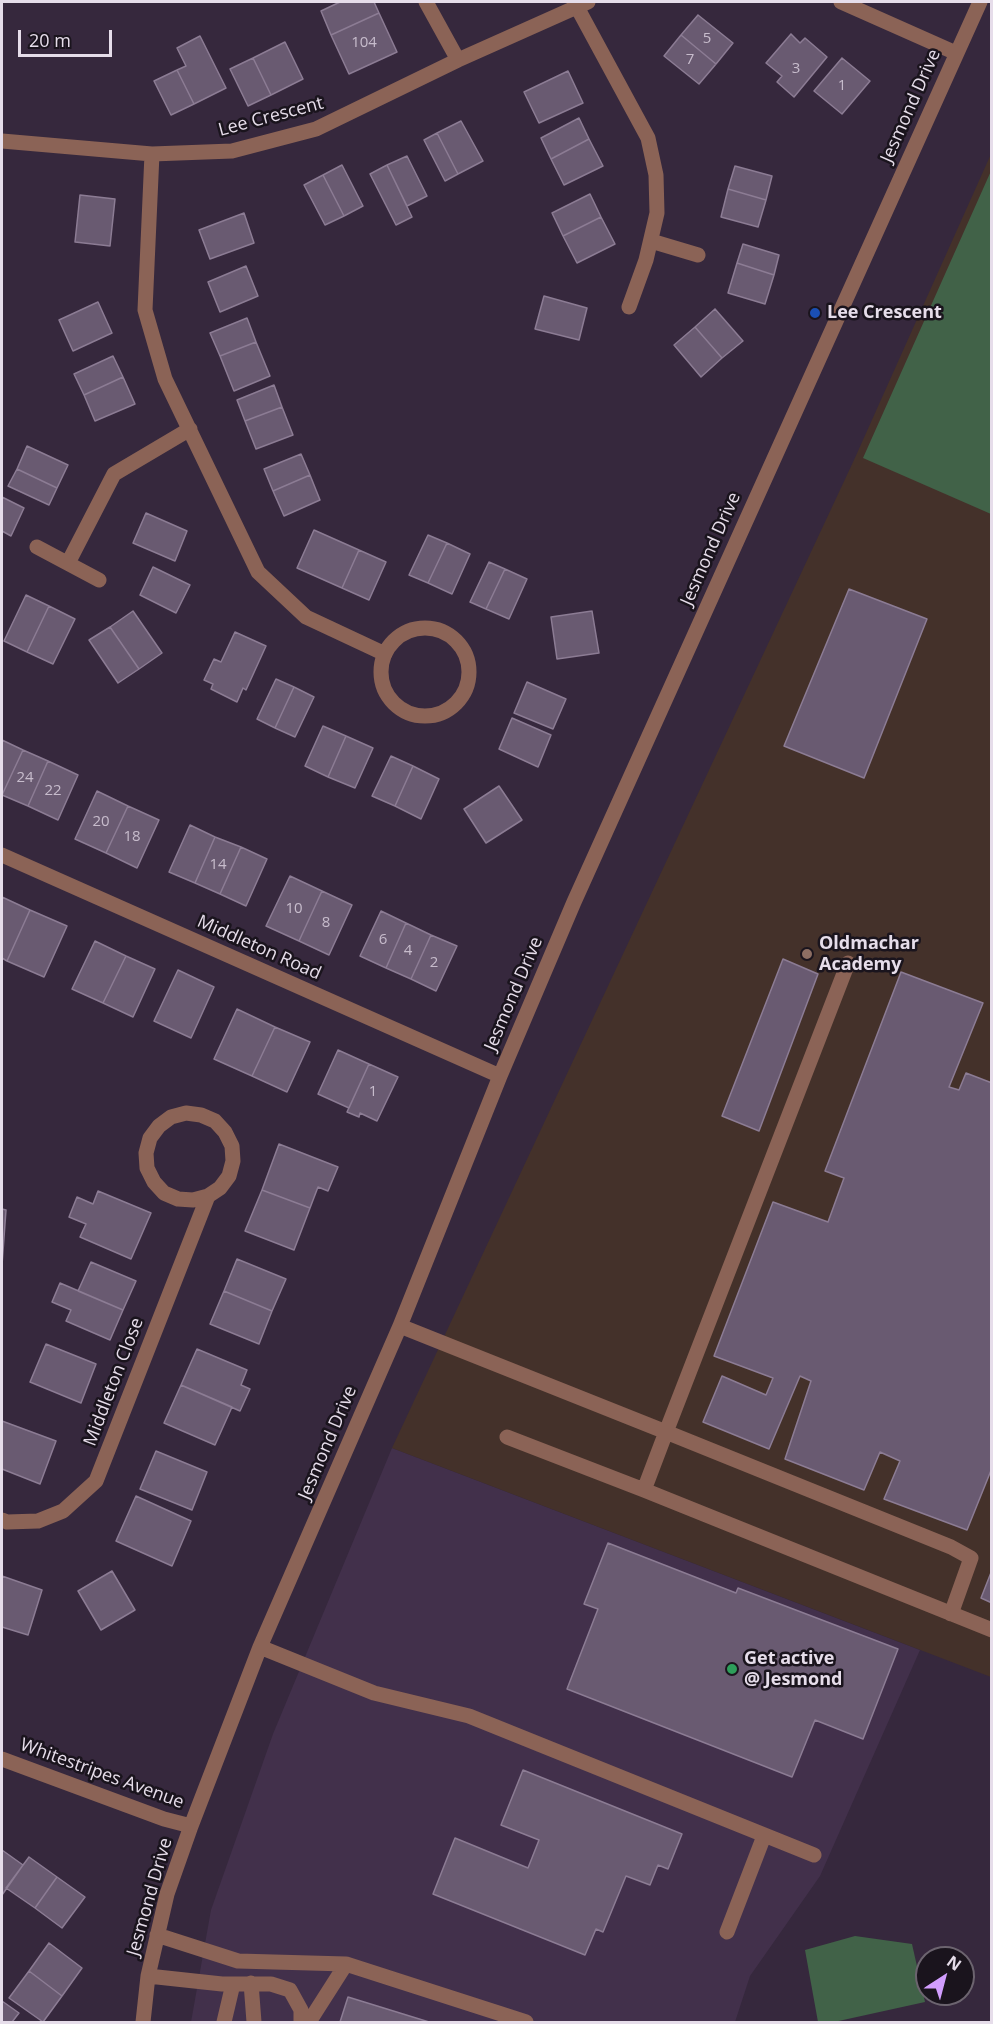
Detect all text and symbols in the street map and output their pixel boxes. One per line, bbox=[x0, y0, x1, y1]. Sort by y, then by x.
scale bar bbox=[21, 18, 116, 56]
text: 20 m bbox=[29, 28, 71, 52]
house number: 5 bbox=[703, 30, 711, 48]
house number: 104 bbox=[351, 34, 377, 52]
street label: Jesmond Drive bbox=[876, 46, 946, 166]
house number: 7 bbox=[686, 51, 694, 69]
house number: 3 bbox=[792, 60, 800, 78]
house number: 1 bbox=[838, 77, 846, 95]
street label: Lee Crescent bbox=[216, 93, 326, 141]
place label: Lee Crescent bbox=[827, 302, 942, 324]
marker: Lee Crescent bbox=[808, 306, 822, 320]
street label: Jesmond Drive bbox=[676, 489, 746, 609]
house number: 24 bbox=[16, 769, 34, 787]
house number: 22 bbox=[44, 782, 62, 800]
house number: 20 bbox=[92, 813, 110, 831]
house number: 18 bbox=[123, 828, 141, 846]
house number: 14 bbox=[209, 856, 227, 874]
house number: 10 bbox=[285, 900, 303, 918]
street label: Middleton Road bbox=[194, 911, 324, 985]
house number: 8 bbox=[322, 914, 330, 932]
house number: 6 bbox=[379, 931, 387, 949]
place label: Oldmachar Academy bbox=[819, 933, 919, 976]
street label: Jesmond Drive bbox=[480, 934, 548, 1054]
house number: 4 bbox=[404, 942, 412, 960]
marker: Oldmachar Academy bbox=[800, 947, 814, 961]
house number: 2 bbox=[430, 954, 438, 972]
house number: 1 bbox=[369, 1083, 377, 1101]
street label: Middleton Close bbox=[80, 1315, 148, 1449]
street label: Jesmond Drive bbox=[294, 1383, 362, 1503]
place label: Get active @ Jesmond bbox=[744, 1648, 842, 1690]
marker: Get active @ Jesmond bbox=[725, 1662, 739, 1676]
street label: Whitestripes Avenue bbox=[17, 1734, 187, 1814]
street label: Jesmond Drive bbox=[123, 1835, 177, 1959]
north arrow bbox=[915, 1946, 975, 2006]
text: N bbox=[943, 1950, 966, 1976]

